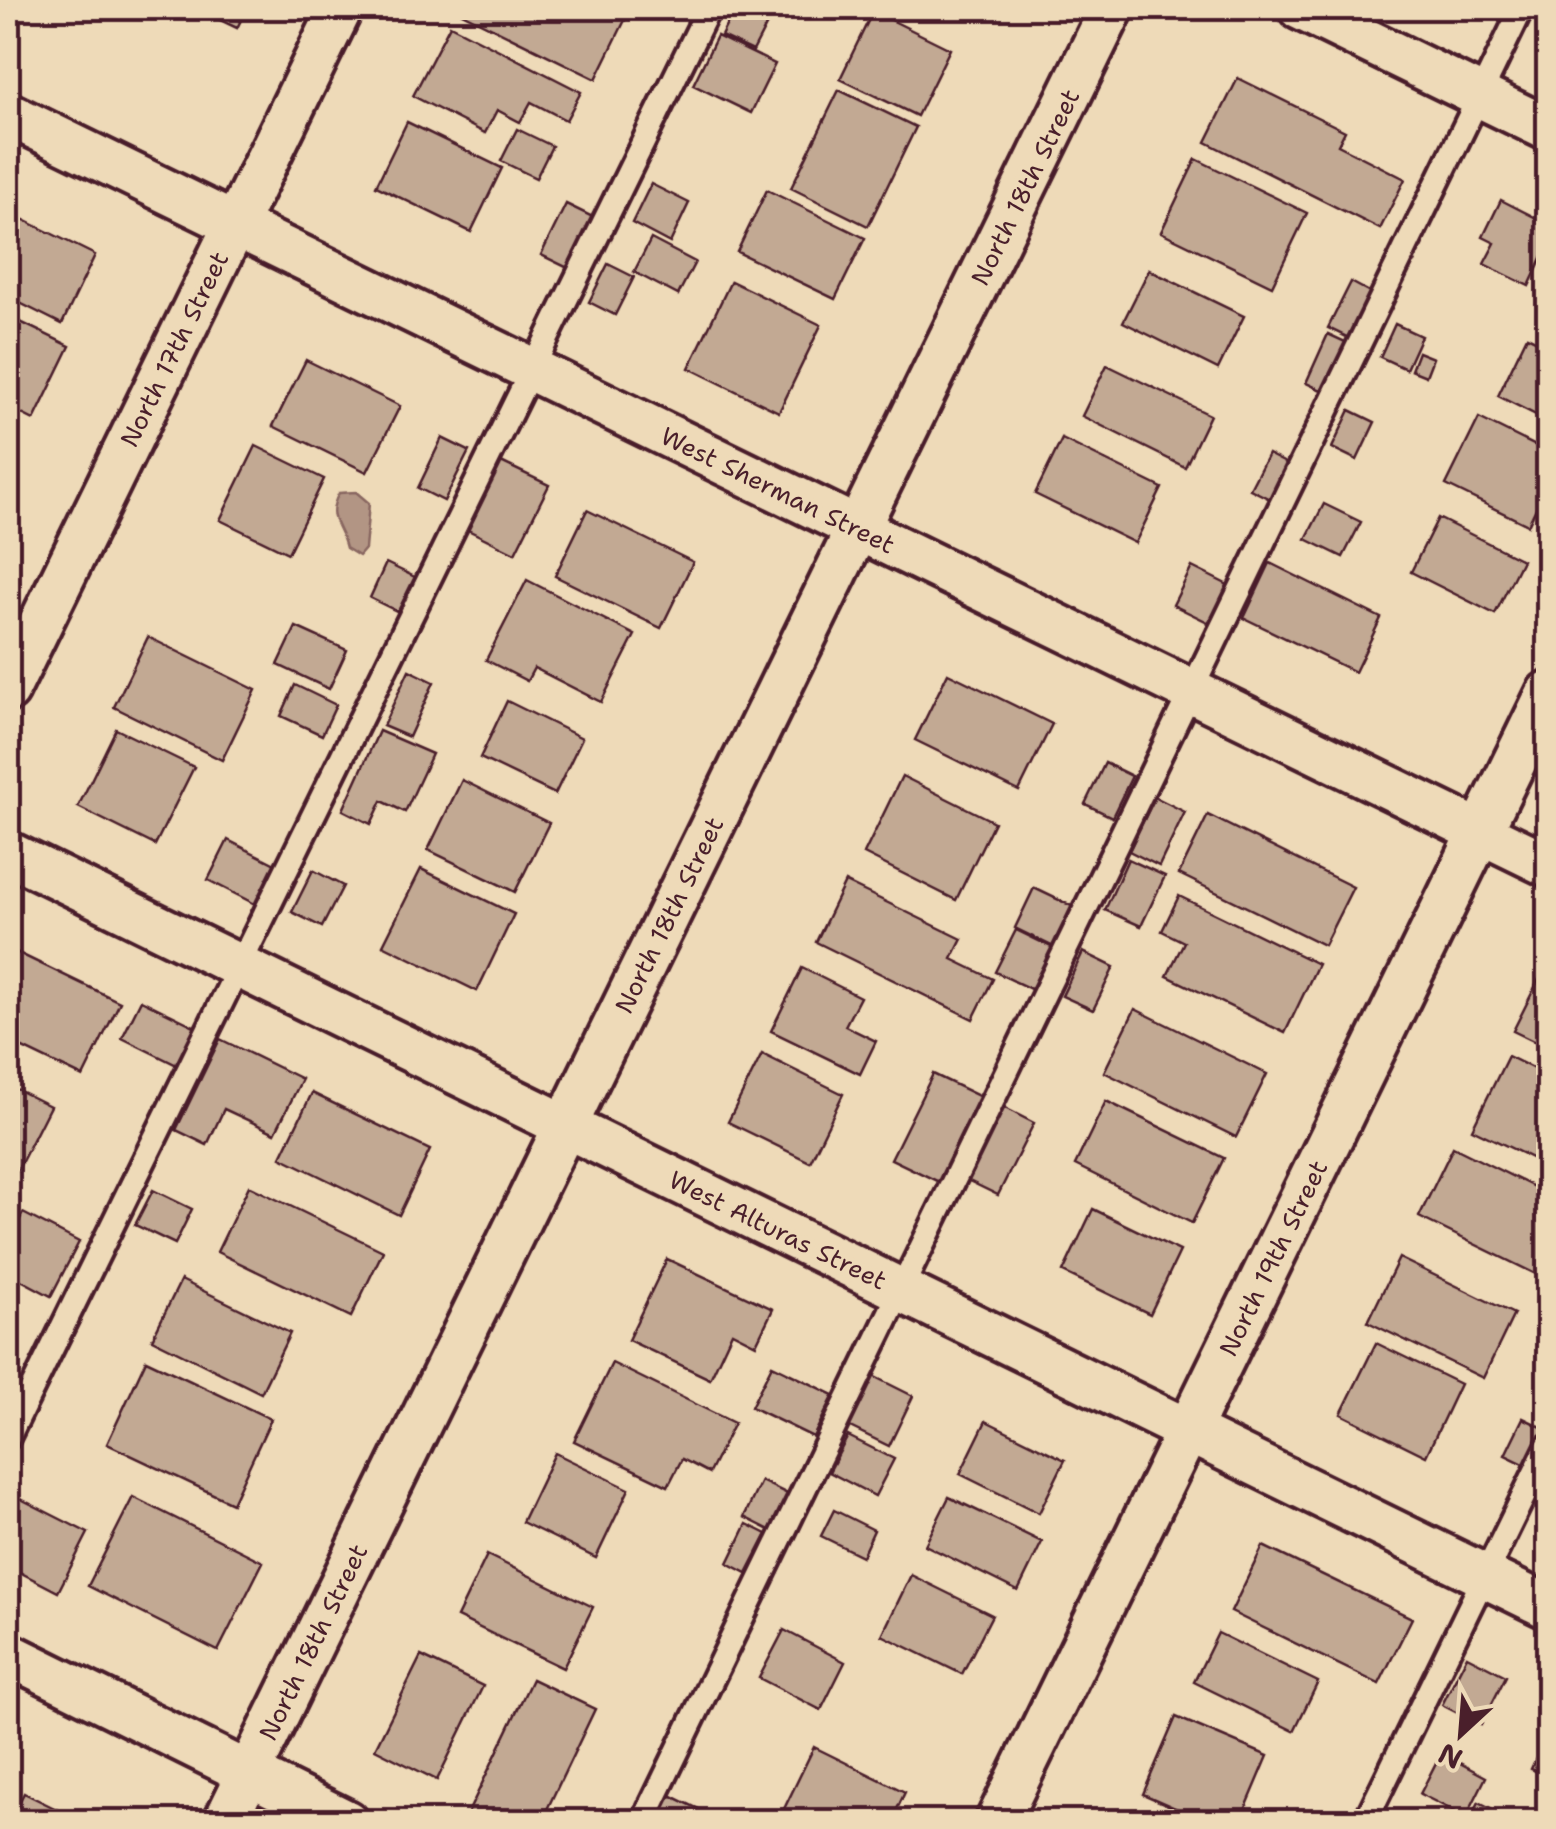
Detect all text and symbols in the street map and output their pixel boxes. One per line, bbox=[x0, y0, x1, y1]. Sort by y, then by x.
street label: North 18th Street bbox=[963, 83, 1087, 291]
street label: North 17th Street bbox=[112, 245, 236, 453]
street label: West Sherman Street bbox=[655, 419, 901, 561]
street label: North 18th Street bbox=[607, 811, 731, 1019]
street label: North 19th Street bbox=[1211, 1154, 1335, 1362]
street label: West Alturas Street bbox=[663, 1162, 893, 1298]
street label: North 18th Street bbox=[251, 1538, 375, 1746]
north arrow bbox=[1411, 1684, 1511, 1784]
text: N bbox=[1432, 1735, 1468, 1778]

